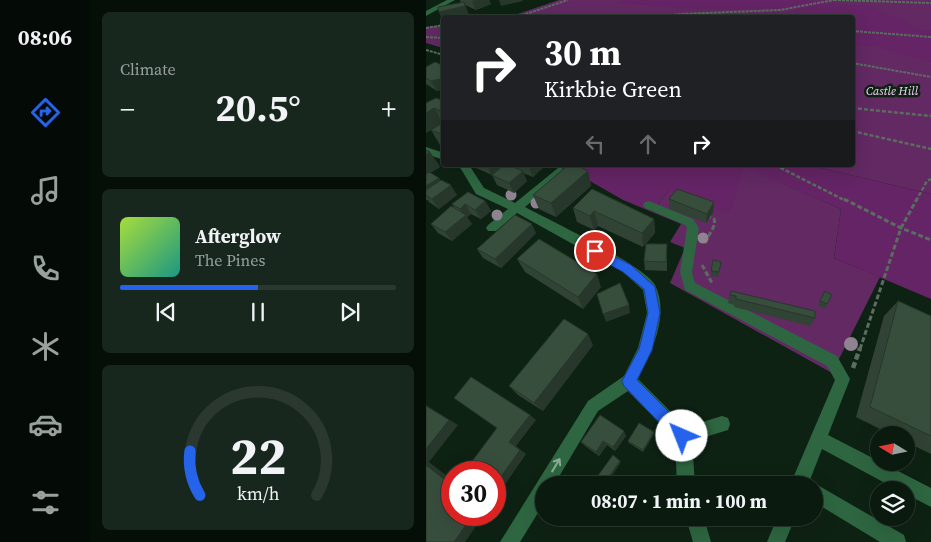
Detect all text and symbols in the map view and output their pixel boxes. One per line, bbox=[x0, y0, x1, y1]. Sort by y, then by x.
text: 08:06 bbox=[18, 22, 72, 52]
text: 30 m bbox=[544, 29, 621, 77]
icon: right bbox=[461, 35, 526, 100]
text: Climate bbox=[120, 58, 176, 80]
text: Kirkbie Green bbox=[544, 74, 682, 104]
text: 20.5° bbox=[215, 82, 301, 134]
park label: Castle Hill bbox=[866, 83, 919, 99]
text: − bbox=[120, 90, 135, 128]
text: + bbox=[381, 90, 396, 128]
icon: directions bbox=[28, 95, 63, 130]
icon: left bbox=[581, 130, 609, 158]
icon: ahead bbox=[634, 130, 662, 158]
icon: right bbox=[687, 130, 715, 158]
icon: music bbox=[28, 173, 63, 208]
text: Afterglow bbox=[195, 223, 281, 249]
pin bbox=[574, 230, 616, 272]
icon: arrive bbox=[581, 237, 609, 265]
text: The Pines bbox=[195, 249, 265, 271]
icon: phone bbox=[28, 251, 63, 286]
icon: previous bbox=[152, 298, 180, 326]
icon: pause bbox=[244, 298, 272, 326]
icon: next bbox=[336, 298, 364, 326]
icon: climate bbox=[28, 329, 63, 364]
icon: car bbox=[28, 407, 63, 442]
position arrow bbox=[655, 409, 707, 461]
text: 22 bbox=[230, 420, 286, 491]
north arrow bbox=[870, 426, 915, 471]
map controls bbox=[870, 426, 915, 526]
one-way arrow bbox=[552, 458, 562, 472]
speed limit sign: 30 bbox=[441, 461, 506, 526]
text: km/h bbox=[237, 481, 280, 506]
button: layers bbox=[870, 481, 915, 526]
icon: filters bbox=[28, 485, 63, 520]
text: 08:07 · 1 min · 100 m bbox=[591, 488, 767, 514]

